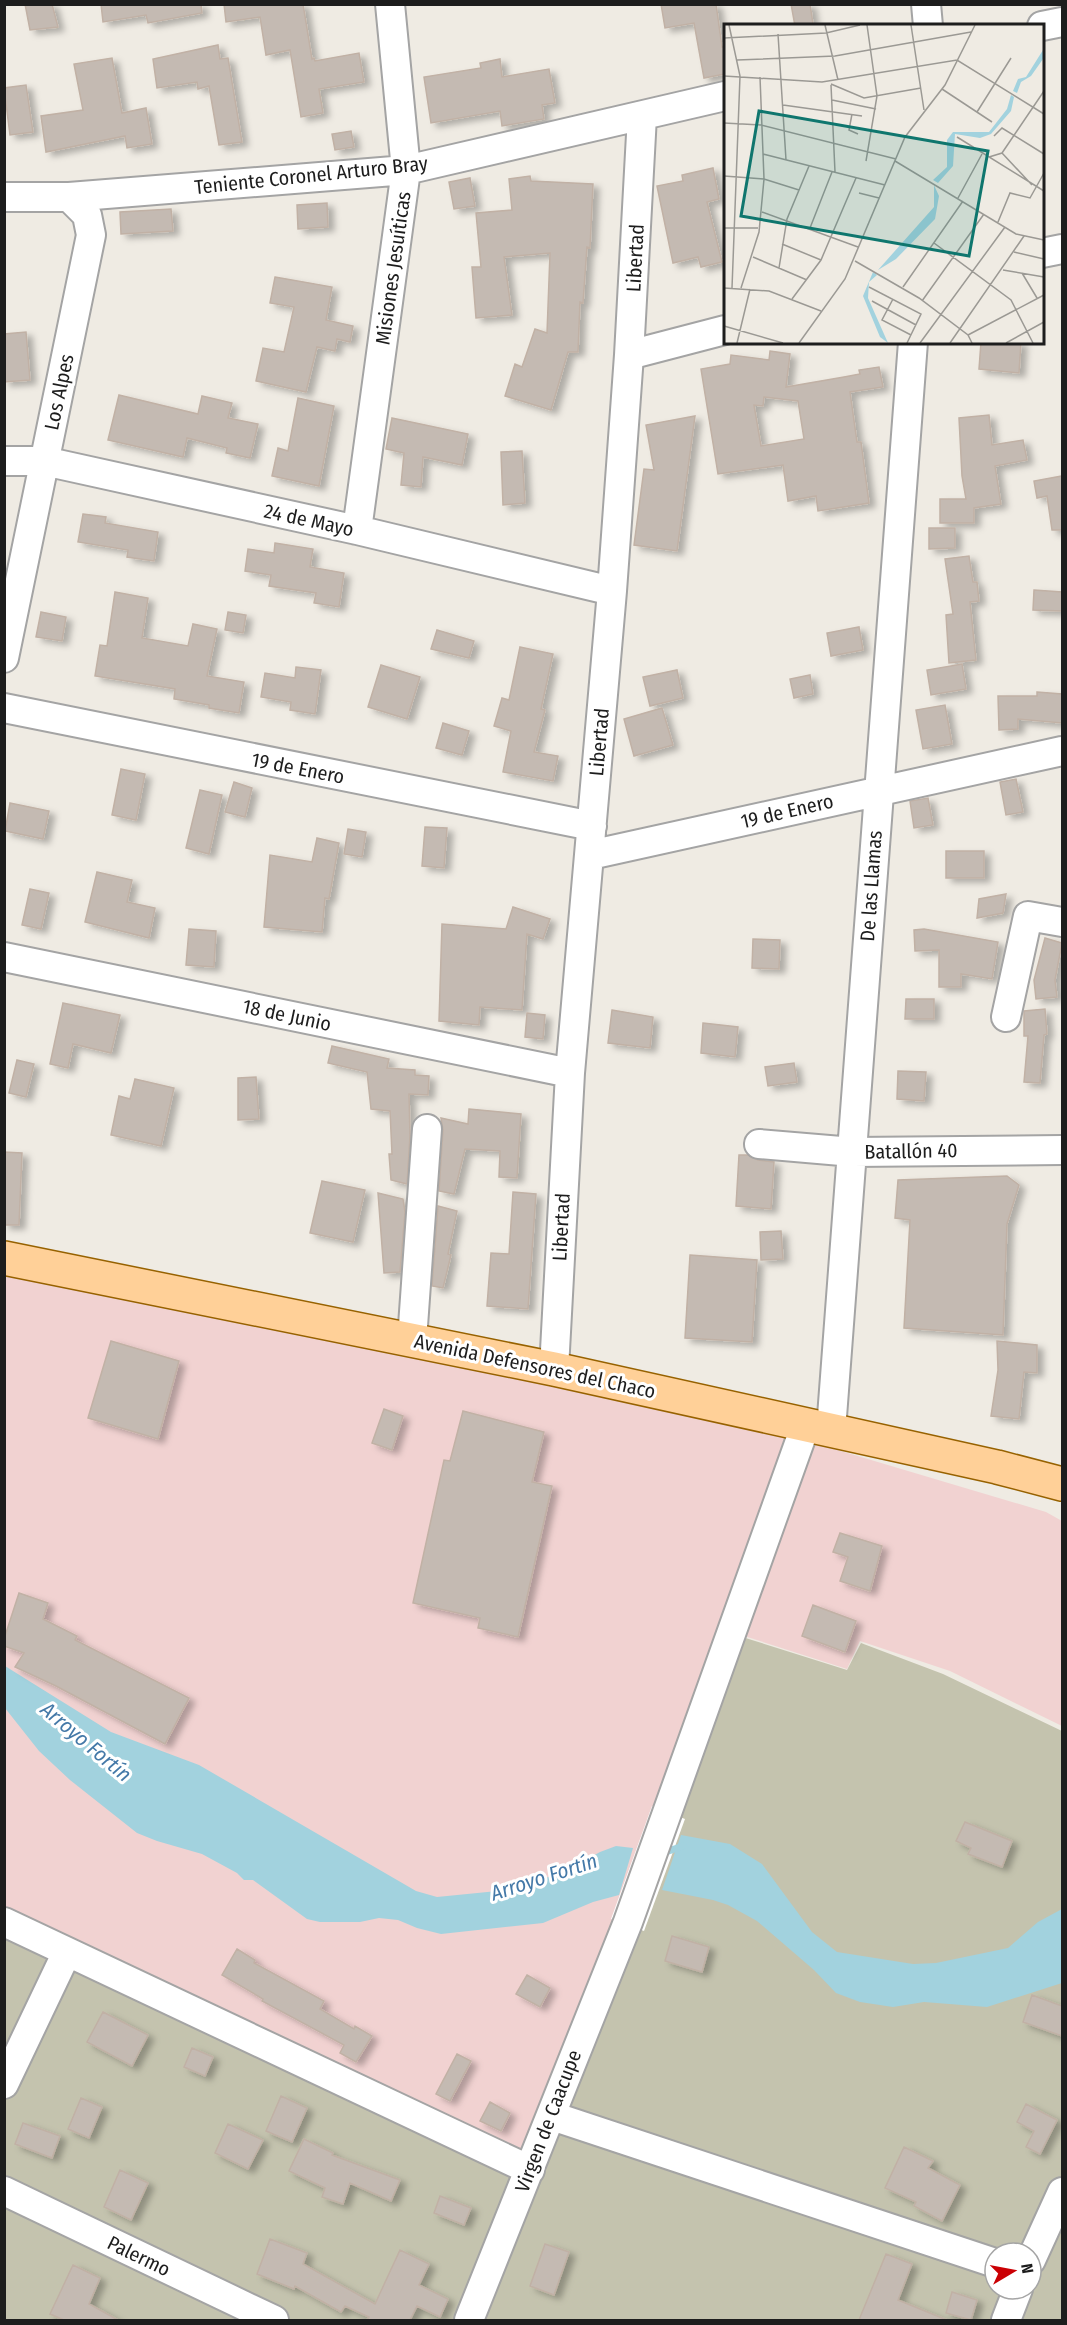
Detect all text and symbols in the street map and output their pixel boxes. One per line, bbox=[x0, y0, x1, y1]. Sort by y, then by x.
inset map bbox=[724, 24, 1043, 344]
street label: Teniente Coronel Arturo Bray bbox=[193, 151, 429, 199]
street label: Misiones Jesuíticas bbox=[370, 190, 416, 346]
street label: Libertad bbox=[621, 223, 649, 293]
street label: Los Alpes bbox=[39, 352, 79, 432]
street label: 24 de Mayo bbox=[262, 499, 356, 541]
street label: Libertad bbox=[584, 707, 614, 777]
street label: 19 de Enero bbox=[250, 747, 346, 789]
street label: 19 de Enero bbox=[738, 789, 836, 833]
street label: De las Llamas bbox=[855, 830, 887, 942]
street label: 18 de Junio bbox=[241, 994, 333, 1036]
street label: Batallón 40 bbox=[864, 1138, 958, 1164]
street label: Libertad bbox=[547, 1192, 575, 1262]
street label: Avenida Defensores del Chaco bbox=[412, 1329, 658, 1403]
water label: Arroyo Fortín bbox=[34, 1696, 137, 1788]
water label: Arroyo Fortín bbox=[486, 1848, 601, 1907]
street label: Virgen de Caacupe bbox=[510, 2047, 586, 2195]
street label: Palermo bbox=[104, 2231, 174, 2281]
north arrow bbox=[983, 2241, 1043, 2301]
text: N bbox=[1017, 2262, 1037, 2275]

